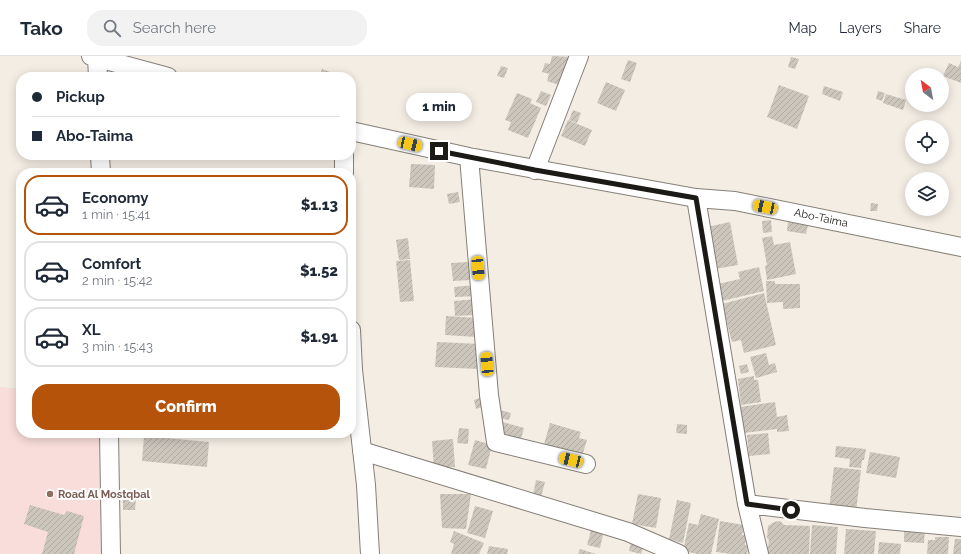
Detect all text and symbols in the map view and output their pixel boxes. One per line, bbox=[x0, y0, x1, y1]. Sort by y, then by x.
search box bbox=[87, 10, 367, 46]
text: Tako bbox=[20, 17, 63, 39]
icon: search bbox=[101, 17, 123, 39]
text: Search here bbox=[133, 19, 216, 37]
text: Map bbox=[789, 20, 817, 36]
text: Layers bbox=[839, 20, 882, 36]
text: Share bbox=[904, 20, 941, 36]
north arrow bbox=[905, 68, 949, 112]
map controls bbox=[905, 68, 949, 216]
text: Pickup bbox=[56, 88, 105, 106]
callout: 1 min bbox=[406, 93, 472, 121]
text: 1 min bbox=[422, 99, 456, 114]
button: locate bbox=[905, 120, 949, 164]
text: Abo-Taima bbox=[56, 127, 133, 145]
car bbox=[397, 135, 423, 153]
route end bbox=[430, 142, 448, 160]
button: layers bbox=[905, 172, 949, 216]
icon: car bbox=[34, 187, 70, 223]
text: Economy bbox=[82, 189, 149, 207]
text: $1.13 bbox=[301, 196, 338, 214]
car bbox=[752, 199, 778, 215]
street label: Abo-Taima bbox=[793, 206, 849, 230]
text: 1 min · 15:41 bbox=[82, 207, 150, 222]
icon: car bbox=[34, 253, 70, 289]
text: Comfort bbox=[82, 255, 141, 273]
car bbox=[471, 256, 485, 280]
text: $1.52 bbox=[300, 262, 338, 280]
text: 2 min · 15:42 bbox=[82, 273, 153, 288]
icon: car bbox=[34, 319, 70, 355]
text: XL bbox=[82, 321, 100, 339]
text: $1.91 bbox=[300, 328, 338, 346]
text: 3 min · 15:43 bbox=[82, 339, 153, 354]
car bbox=[480, 352, 494, 376]
button: Confirm bbox=[32, 384, 340, 430]
car bbox=[558, 451, 584, 469]
place label: Road Al Mostqbal bbox=[58, 488, 151, 501]
marker: Road Al Mostqbal bbox=[45, 489, 55, 499]
route start bbox=[782, 501, 800, 519]

